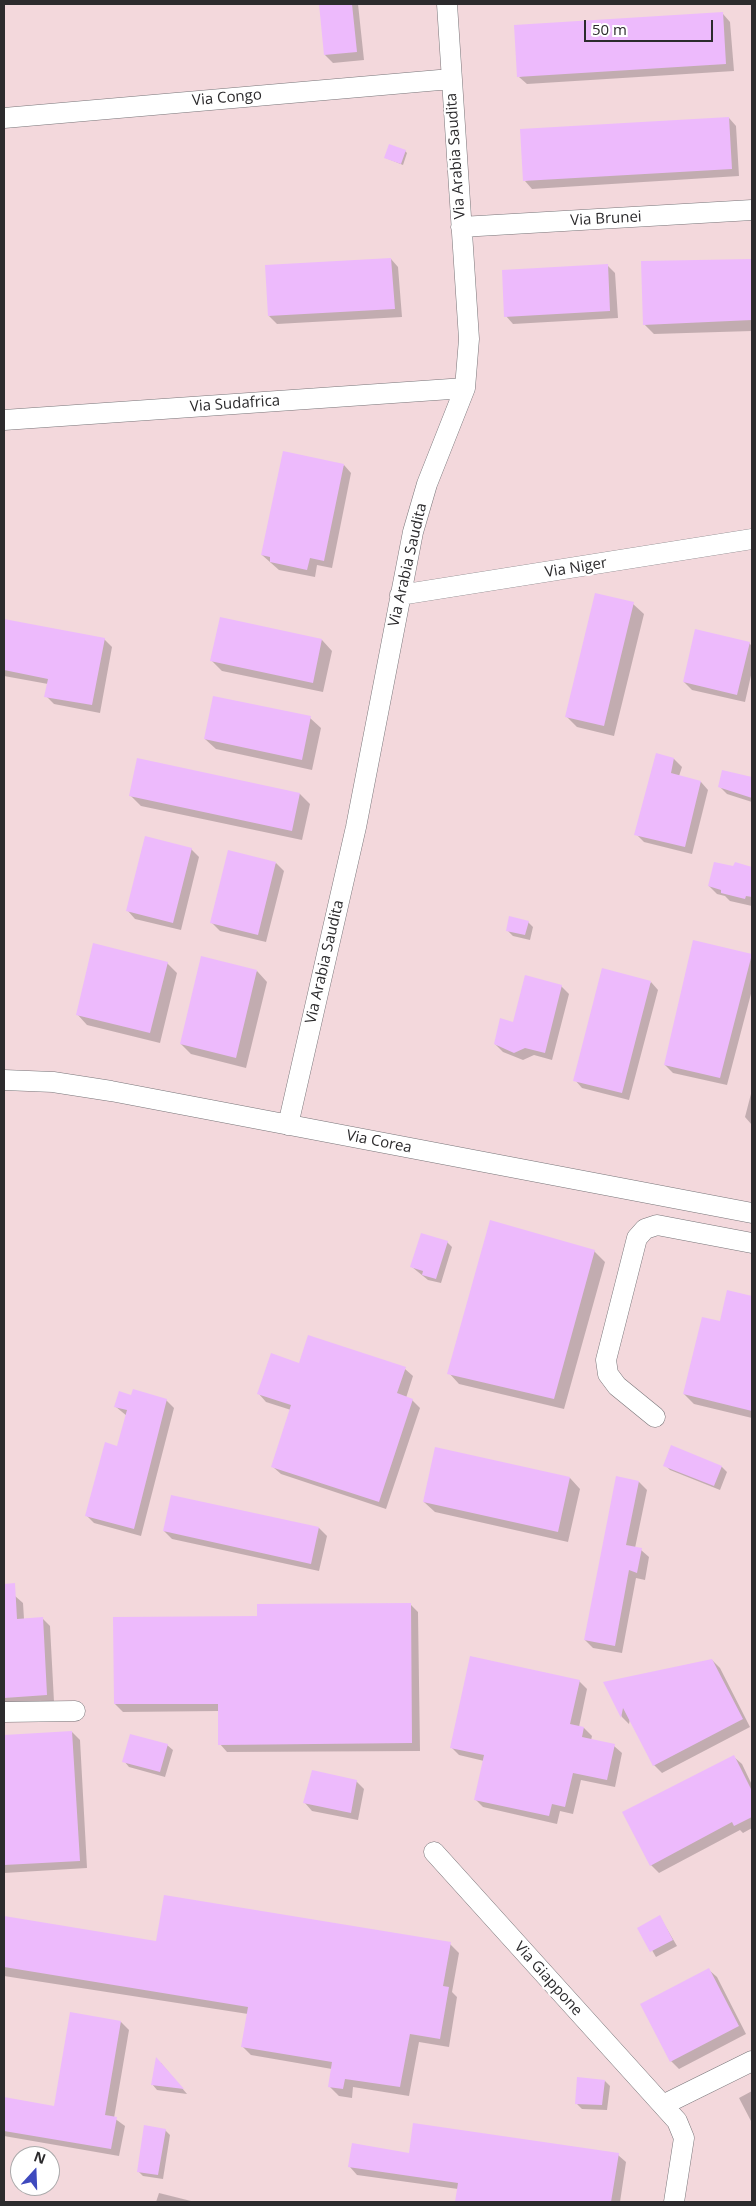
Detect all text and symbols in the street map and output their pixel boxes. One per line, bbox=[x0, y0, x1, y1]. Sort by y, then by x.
scale bar bbox=[586, 10, 715, 42]
text: 50 m bbox=[592, 19, 627, 39]
street label: Via Congo bbox=[191, 86, 263, 110]
street label: Via Arabia Saudita bbox=[443, 92, 469, 220]
street label: Via Brunei bbox=[570, 208, 642, 230]
street label: Via Sudafrica bbox=[189, 392, 281, 416]
street label: Via Arabia Saudita bbox=[385, 501, 431, 629]
street label: Via Niger bbox=[544, 554, 608, 582]
street label: Via Arabia Saudita bbox=[302, 898, 348, 1026]
street label: Via Corea bbox=[345, 1127, 413, 1157]
street label: Via Giappone bbox=[510, 1938, 586, 2020]
north arrow bbox=[10, 2146, 60, 2196]
text: N bbox=[31, 2146, 49, 2168]

